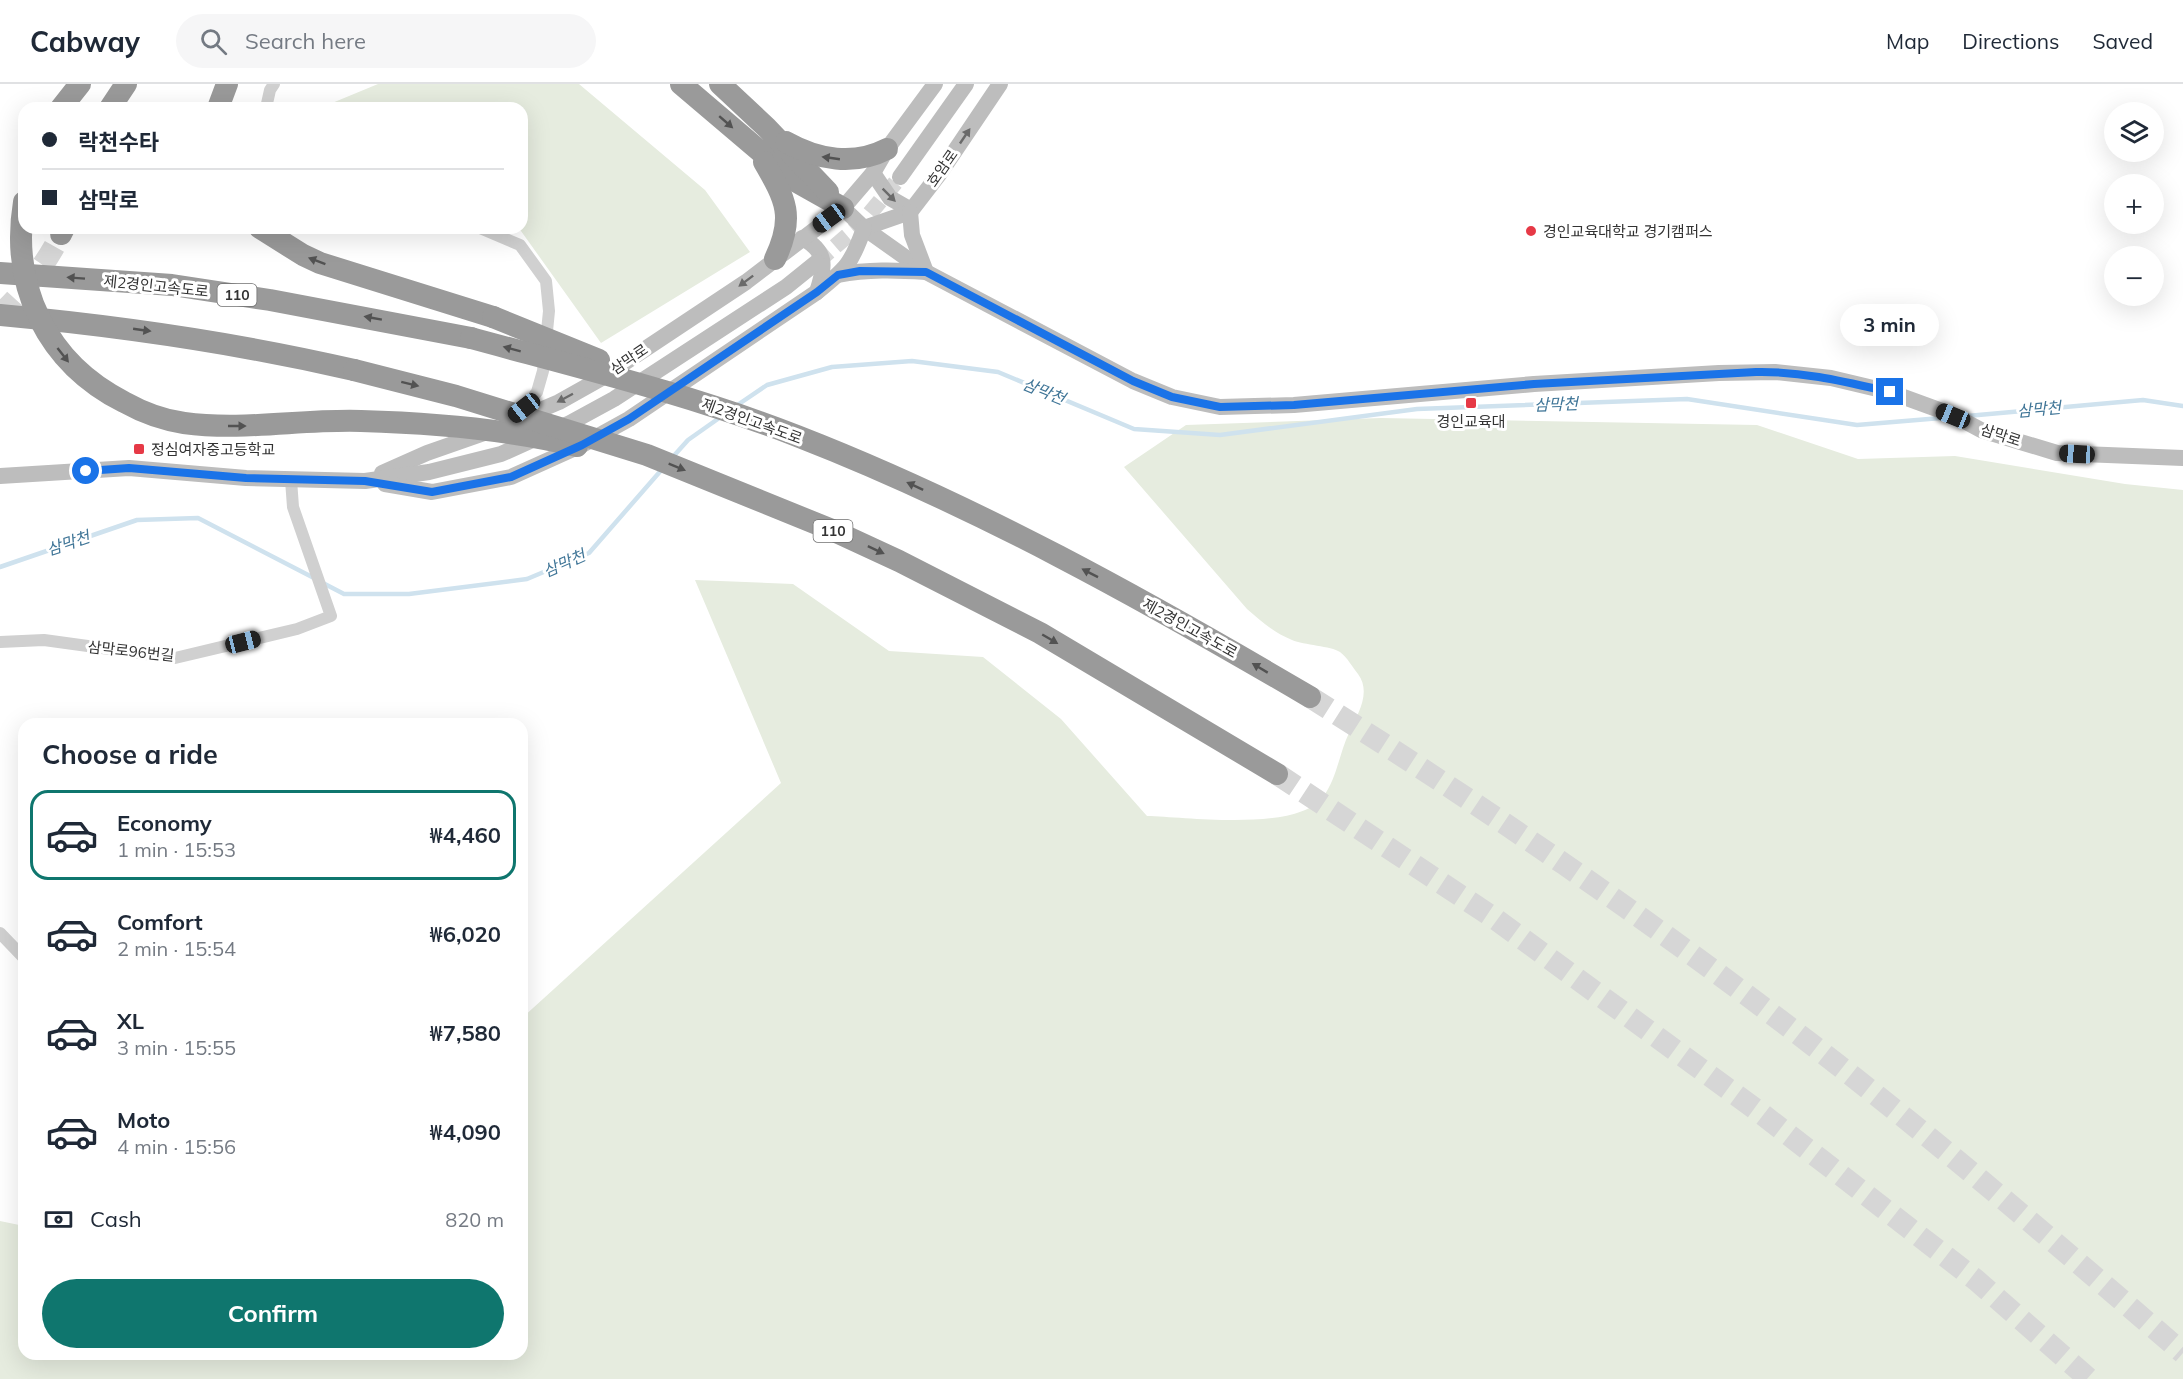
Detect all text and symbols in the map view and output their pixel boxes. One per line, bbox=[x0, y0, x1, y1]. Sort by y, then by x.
search box bbox=[176, 14, 596, 68]
text: Cabway bbox=[30, 24, 140, 59]
icon: search bbox=[197, 25, 230, 58]
text: Search here bbox=[245, 27, 366, 55]
text: Map bbox=[1886, 28, 1929, 54]
text: Directions bbox=[1962, 28, 2059, 54]
text: Saved bbox=[2092, 28, 2153, 54]
map controls bbox=[2104, 102, 2164, 306]
button: layers bbox=[2104, 102, 2164, 162]
one-way arrow bbox=[718, 115, 733, 128]
text: 락천수타 bbox=[78, 128, 159, 156]
one-way arrow bbox=[959, 128, 971, 144]
street label: 호암로 bbox=[922, 146, 962, 190]
one-way arrow bbox=[821, 153, 840, 162]
button: + bbox=[2104, 174, 2164, 234]
text: 삼막로 bbox=[78, 186, 139, 214]
one-way arrow bbox=[881, 188, 895, 202]
car bbox=[809, 200, 849, 236]
place label: 경인교육대학교 경기캠퍼스 bbox=[1543, 222, 1713, 241]
marker: 경인교육대학교 경기캠퍼스 bbox=[1524, 224, 1538, 238]
button: − bbox=[2104, 246, 2164, 306]
one-way arrow bbox=[308, 256, 326, 266]
street label: 제2경인고속도로 bbox=[102, 271, 210, 301]
one-way arrow bbox=[66, 274, 85, 283]
one-way arrow bbox=[738, 275, 754, 287]
road number: 110 bbox=[218, 284, 256, 306]
callout: 3 min bbox=[1840, 305, 1940, 347]
text: 3 min bbox=[1863, 312, 1916, 337]
one-way arrow bbox=[363, 313, 382, 322]
one-way arrow bbox=[132, 326, 151, 335]
street label: 삼막로 bbox=[607, 340, 651, 378]
one-way arrow bbox=[503, 344, 521, 353]
one-way arrow bbox=[57, 348, 69, 363]
water label: 삼막천 bbox=[1020, 373, 1070, 409]
route end bbox=[1876, 378, 1903, 405]
one-way arrow bbox=[401, 380, 420, 390]
car bbox=[504, 390, 544, 426]
one-way arrow bbox=[556, 393, 573, 403]
water label: 삼막천 bbox=[1534, 393, 1581, 415]
street label: 제2경인고속도로 bbox=[699, 394, 805, 448]
marker: 경인교육대 bbox=[1464, 396, 1478, 410]
water label: 삼막천 bbox=[2016, 397, 2064, 421]
car bbox=[1933, 401, 1973, 431]
place label: 경인교육대 bbox=[1436, 412, 1506, 431]
street label: 삼막로 bbox=[1978, 420, 2024, 450]
one-way arrow bbox=[228, 421, 247, 431]
place label: 정심여자중고등학교 bbox=[151, 440, 275, 459]
marker: 정심여자중고등학교 bbox=[132, 442, 146, 456]
car bbox=[2059, 444, 2095, 464]
route start bbox=[72, 457, 99, 484]
one-way arrow bbox=[668, 462, 686, 472]
one-way arrow bbox=[906, 482, 923, 491]
road number: 110 bbox=[814, 520, 852, 542]
water label: 삼막천 bbox=[44, 526, 94, 560]
water label: 삼막천 bbox=[540, 544, 590, 581]
one-way arrow bbox=[867, 546, 884, 555]
one-way arrow bbox=[1081, 568, 1098, 577]
street label: 제2경인고속도로 bbox=[1139, 594, 1241, 662]
car bbox=[223, 629, 263, 655]
one-way arrow bbox=[1042, 633, 1058, 644]
street label: 삼막로96번길 bbox=[87, 637, 175, 665]
one-way arrow bbox=[1252, 662, 1268, 673]
text: Choose a ride bbox=[42, 737, 218, 771]
icon: car bbox=[45, 808, 99, 862]
text: Economy bbox=[117, 809, 212, 837]
text: ₩4,460 bbox=[430, 821, 501, 849]
text: 1 min · 15:53 bbox=[117, 837, 236, 862]
icon: car bbox=[45, 907, 99, 961]
text: Comfort bbox=[117, 908, 203, 936]
text: ₩6,020 bbox=[430, 920, 501, 948]
text: 2 min · 15:54 bbox=[117, 936, 236, 961]
icon: car bbox=[45, 1006, 99, 1060]
text: XL bbox=[117, 1007, 144, 1035]
text: ₩7,580 bbox=[430, 1019, 501, 1047]
text: 3 min · 15:55 bbox=[117, 1035, 236, 1060]
icon: car bbox=[45, 1105, 99, 1159]
text: Moto bbox=[117, 1106, 170, 1134]
text: ₩4,090 bbox=[430, 1118, 501, 1146]
text: 4 min · 15:56 bbox=[117, 1134, 236, 1159]
icon: cash bbox=[42, 1203, 75, 1236]
text: Cash bbox=[90, 1205, 142, 1233]
text: 820 m bbox=[445, 1207, 504, 1232]
button: Confirm bbox=[42, 1279, 504, 1348]

